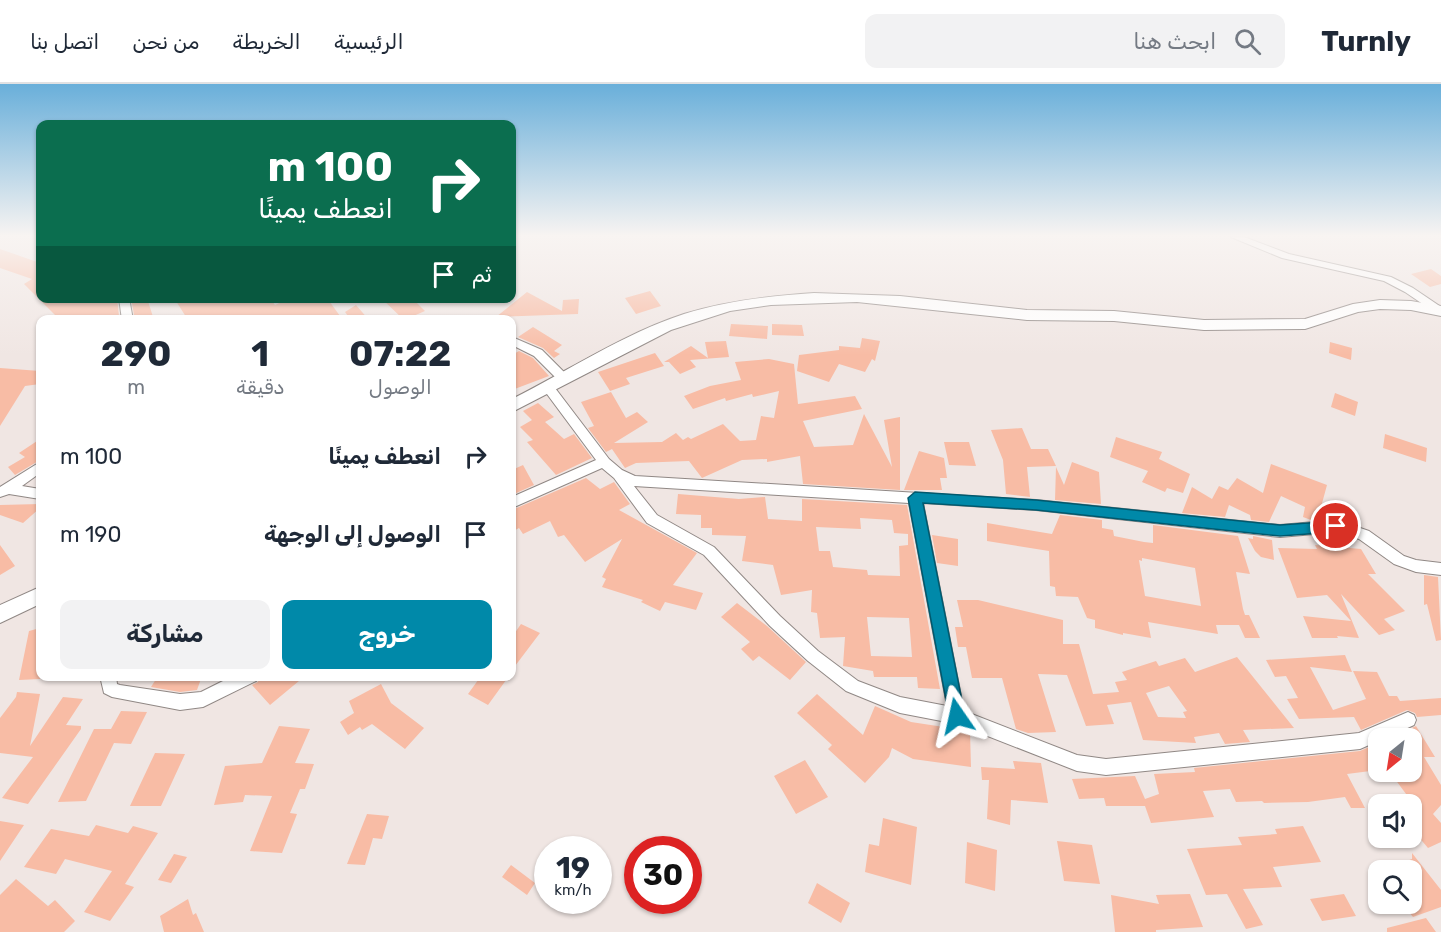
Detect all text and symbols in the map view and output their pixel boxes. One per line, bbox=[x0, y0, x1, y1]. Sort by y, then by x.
search box bbox=[865, 14, 1285, 68]
icon: search bbox=[1231, 25, 1264, 58]
text: Turnly bbox=[1321, 25, 1411, 58]
text: ابحث هنا bbox=[1133, 28, 1216, 55]
text: اتصل بنا bbox=[30, 29, 99, 54]
text: من نحن bbox=[132, 29, 199, 54]
text: الخريطة bbox=[232, 29, 301, 54]
text: الرئيسية bbox=[334, 29, 404, 54]
text: 100 m bbox=[268, 142, 393, 192]
icon: right bbox=[414, 144, 492, 222]
text: انعطف يمينًا bbox=[258, 193, 393, 225]
icon: arrive bbox=[427, 258, 460, 291]
text: ثم bbox=[472, 261, 492, 288]
text: 290 bbox=[101, 332, 172, 375]
text: 1 bbox=[251, 332, 269, 375]
text: 07:22 bbox=[349, 332, 451, 375]
text: m bbox=[127, 375, 145, 399]
text: دقيقة bbox=[236, 375, 284, 399]
text: الوصول bbox=[369, 375, 432, 399]
icon: right bbox=[459, 440, 492, 473]
text: 100 m bbox=[60, 443, 122, 470]
text: انعطف يمينًا bbox=[328, 443, 441, 470]
pin bbox=[1310, 500, 1361, 551]
icon: arrive bbox=[1319, 509, 1352, 542]
icon: arrive bbox=[459, 518, 492, 551]
text: 190 m bbox=[60, 521, 121, 548]
text: الوصول إلى الوجهة bbox=[264, 521, 441, 548]
button: مشاركة bbox=[60, 600, 270, 669]
button: خروج bbox=[282, 600, 492, 669]
position arrow bbox=[925, 684, 989, 748]
north arrow bbox=[1368, 728, 1422, 782]
map controls bbox=[1368, 728, 1422, 914]
button: sound bbox=[1368, 794, 1422, 848]
speed limit sign: 30 bbox=[624, 836, 702, 914]
text: 19 bbox=[556, 850, 590, 886]
button: search bbox=[1368, 860, 1422, 914]
text: km/h bbox=[554, 881, 592, 899]

